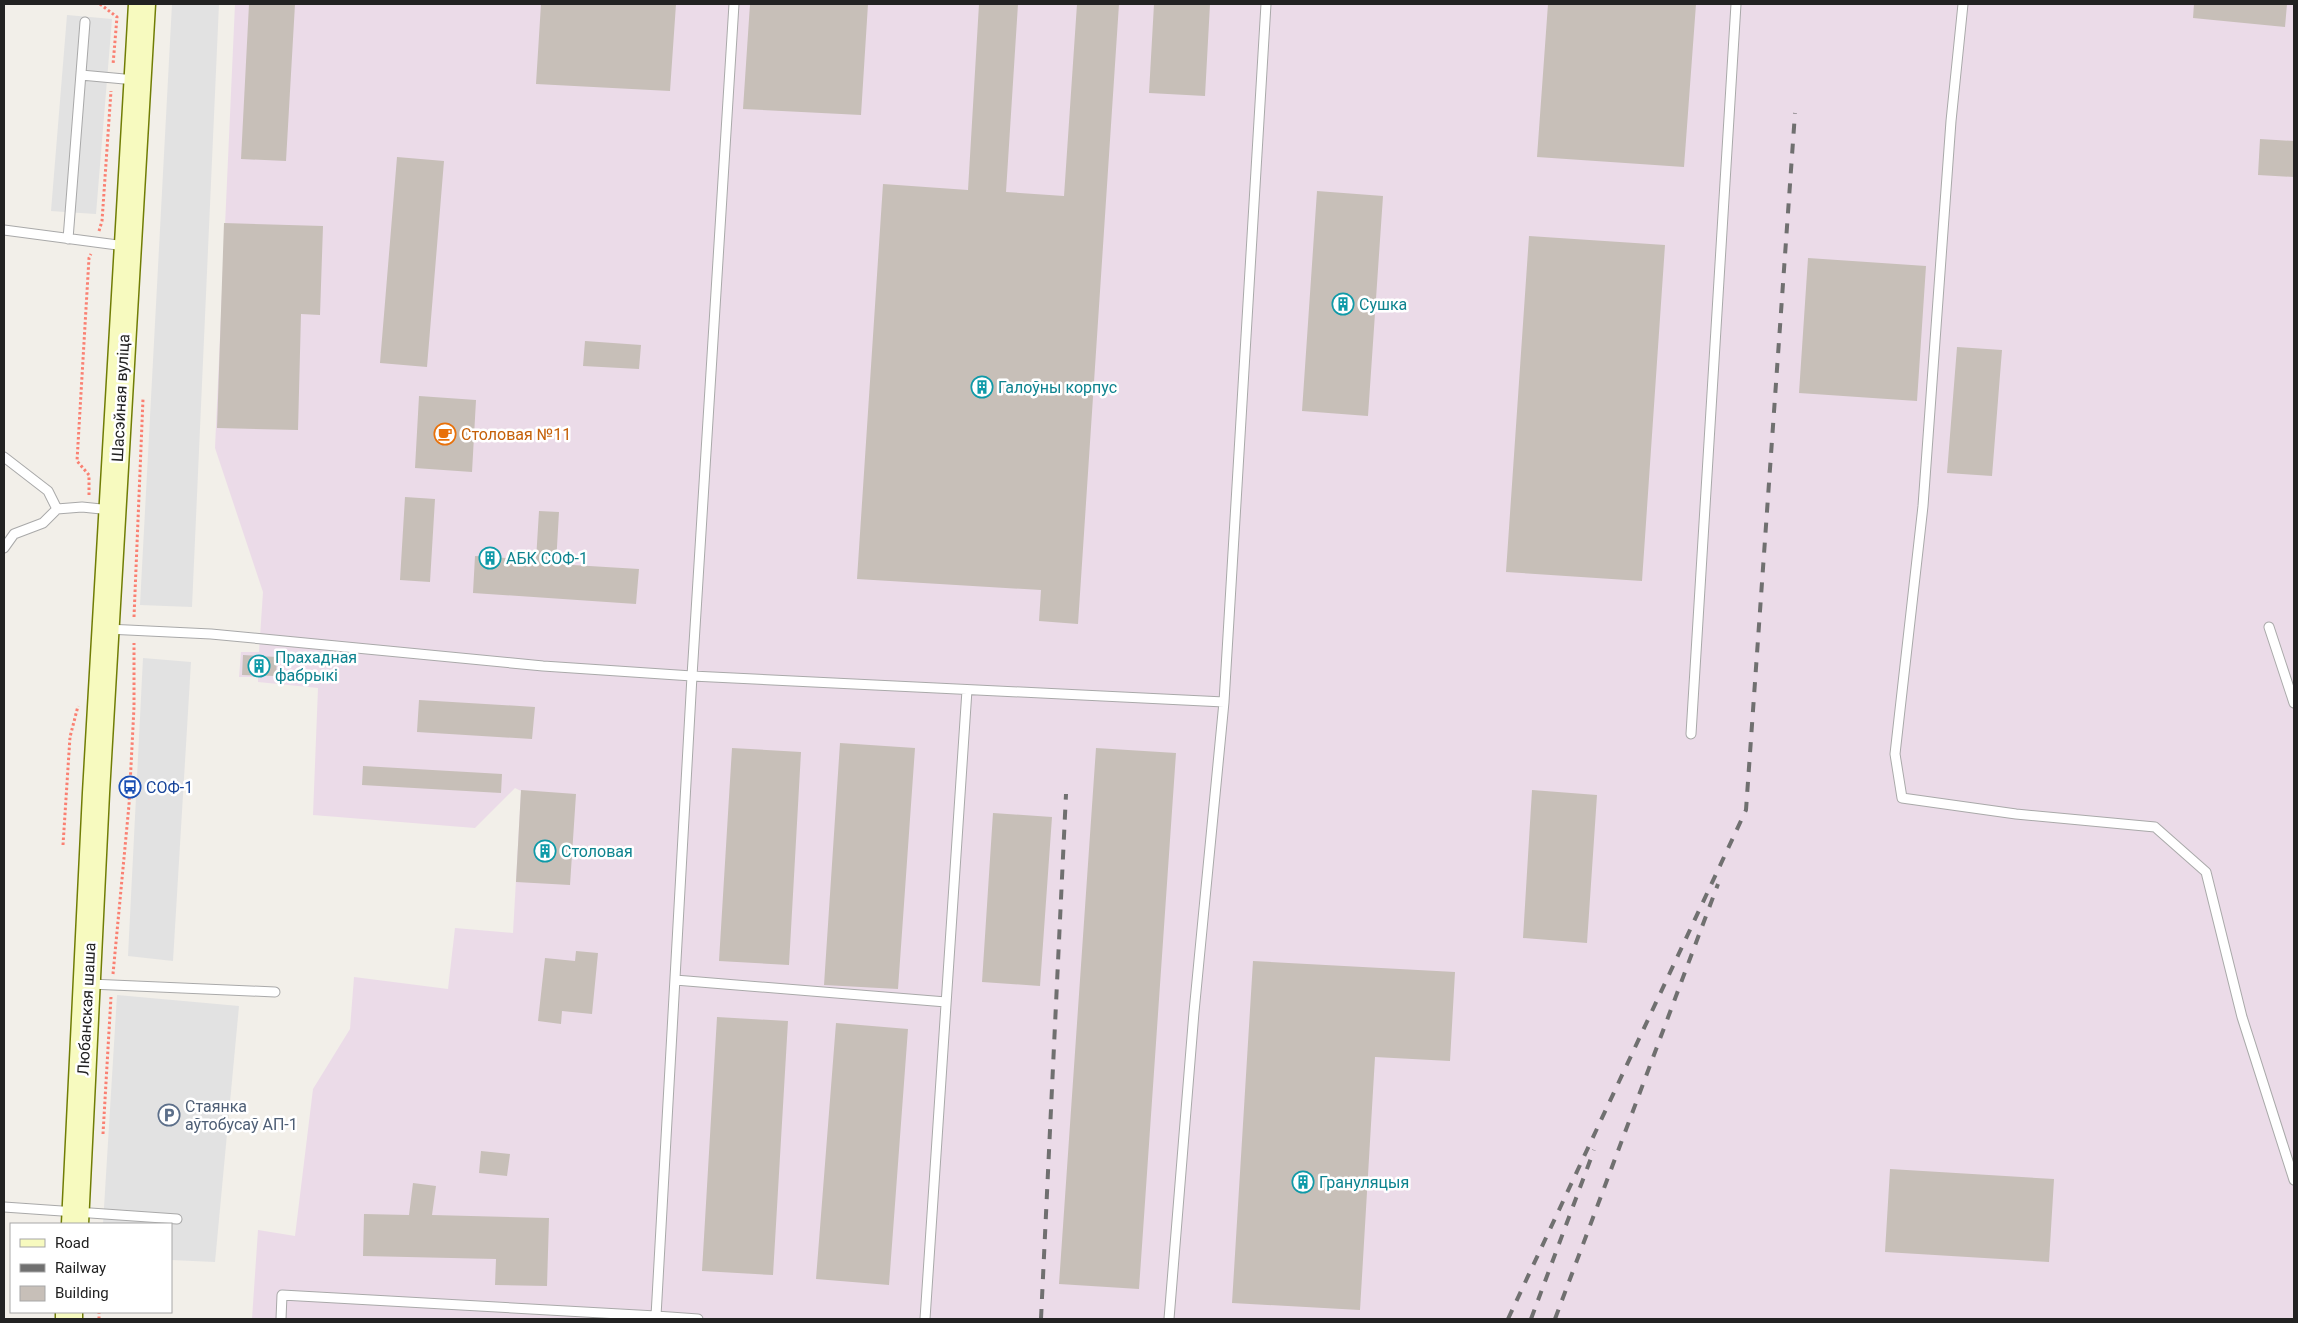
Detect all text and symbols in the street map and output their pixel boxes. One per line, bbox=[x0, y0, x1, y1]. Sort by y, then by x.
building icon: Сушка bbox=[1331, 292, 1355, 316]
place label: Сушка bbox=[1359, 295, 1407, 314]
street label: Шасэйная вуліца bbox=[108, 333, 133, 463]
building icon: Галоўны корпус bbox=[970, 375, 994, 399]
place label: Галоўны корпус bbox=[998, 378, 1117, 397]
cafe icon: Столовая №11 bbox=[433, 422, 457, 446]
place label: Столовая №11 bbox=[461, 425, 571, 444]
building icon: АБК СОФ-1 bbox=[478, 546, 502, 570]
place label: АБК СОФ-1 bbox=[506, 549, 588, 568]
place label: Прахадная фабрыкі bbox=[275, 648, 357, 685]
building icon: Прахадная фабрыкі bbox=[247, 654, 271, 678]
bus stop icon: СОФ-1 bbox=[118, 775, 142, 799]
place label: СОФ-1 bbox=[146, 778, 193, 797]
building icon: Столовая bbox=[533, 839, 557, 863]
place label: Столовая bbox=[561, 842, 633, 861]
street label: Любанская шаша bbox=[74, 942, 99, 1076]
place label: Стаянка аўтобусаў АП-1 bbox=[185, 1097, 298, 1134]
parking icon: Стаянка аўтобусаў АП-1 bbox=[157, 1103, 181, 1127]
building icon: Грануляцыя bbox=[1291, 1170, 1315, 1194]
place label: Грануляцыя bbox=[1319, 1173, 1409, 1192]
legend bbox=[10, 1223, 172, 1313]
text: Road bbox=[55, 1234, 89, 1252]
text: Railway bbox=[55, 1259, 106, 1277]
text: Building bbox=[55, 1284, 109, 1302]

